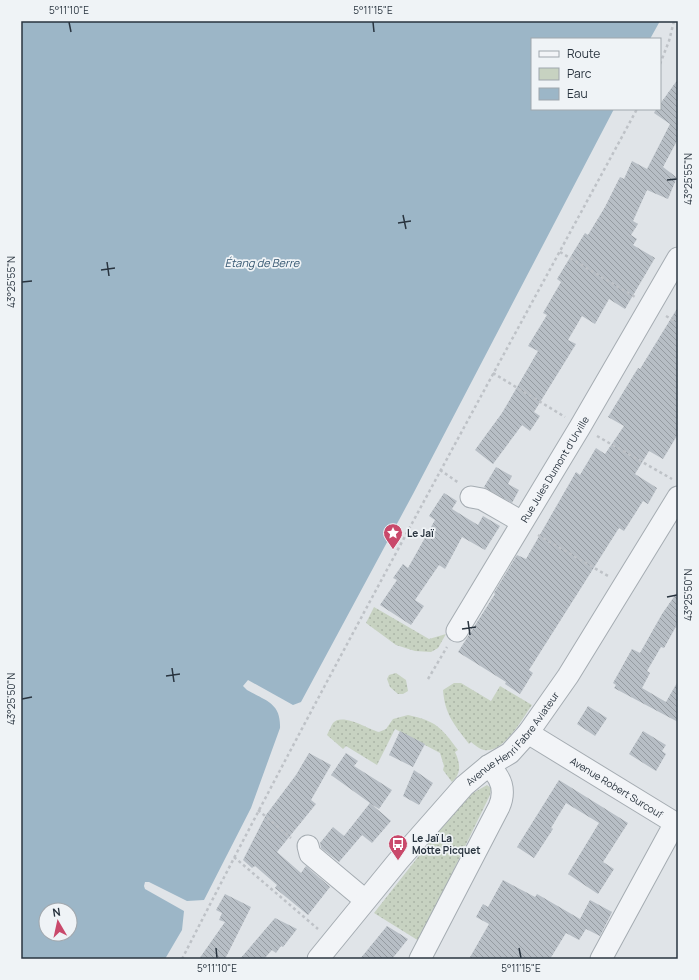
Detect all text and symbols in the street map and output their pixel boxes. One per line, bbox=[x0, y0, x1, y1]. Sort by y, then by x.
text: 5°11'10"E bbox=[49, 3, 89, 17]
text: 5°11'15"E bbox=[353, 3, 393, 17]
legend bbox=[531, 38, 661, 110]
text: Route bbox=[567, 45, 600, 62]
text: Parc bbox=[567, 65, 592, 82]
text: Eau bbox=[567, 85, 588, 102]
text: 43°25'55"N bbox=[681, 153, 695, 205]
water label: Étang de Berre bbox=[225, 255, 300, 270]
text: 43°25'55"N bbox=[4, 256, 18, 308]
street label: Rue Jules Dumont d'Urville bbox=[517, 413, 592, 525]
place icon: Le Jaï bbox=[382, 522, 404, 550]
place label: Le Jaï bbox=[407, 526, 434, 540]
text: 43°25'50"N bbox=[681, 569, 695, 621]
text: 43°25'50"N bbox=[4, 673, 18, 725]
street label: Avenue Henri Fabre Aviateur bbox=[463, 688, 562, 789]
street label: Avenue Robert Surcouf bbox=[568, 754, 666, 821]
place label: Le Jaï La Motte Picquet bbox=[412, 831, 481, 857]
bus stop icon: Le Jaï La Motte Picquet bbox=[387, 833, 409, 861]
north arrow bbox=[38, 902, 78, 942]
text: N bbox=[51, 904, 62, 920]
text: 5°11'10"E bbox=[197, 961, 237, 975]
text: 5°11'15"E bbox=[501, 961, 541, 975]

